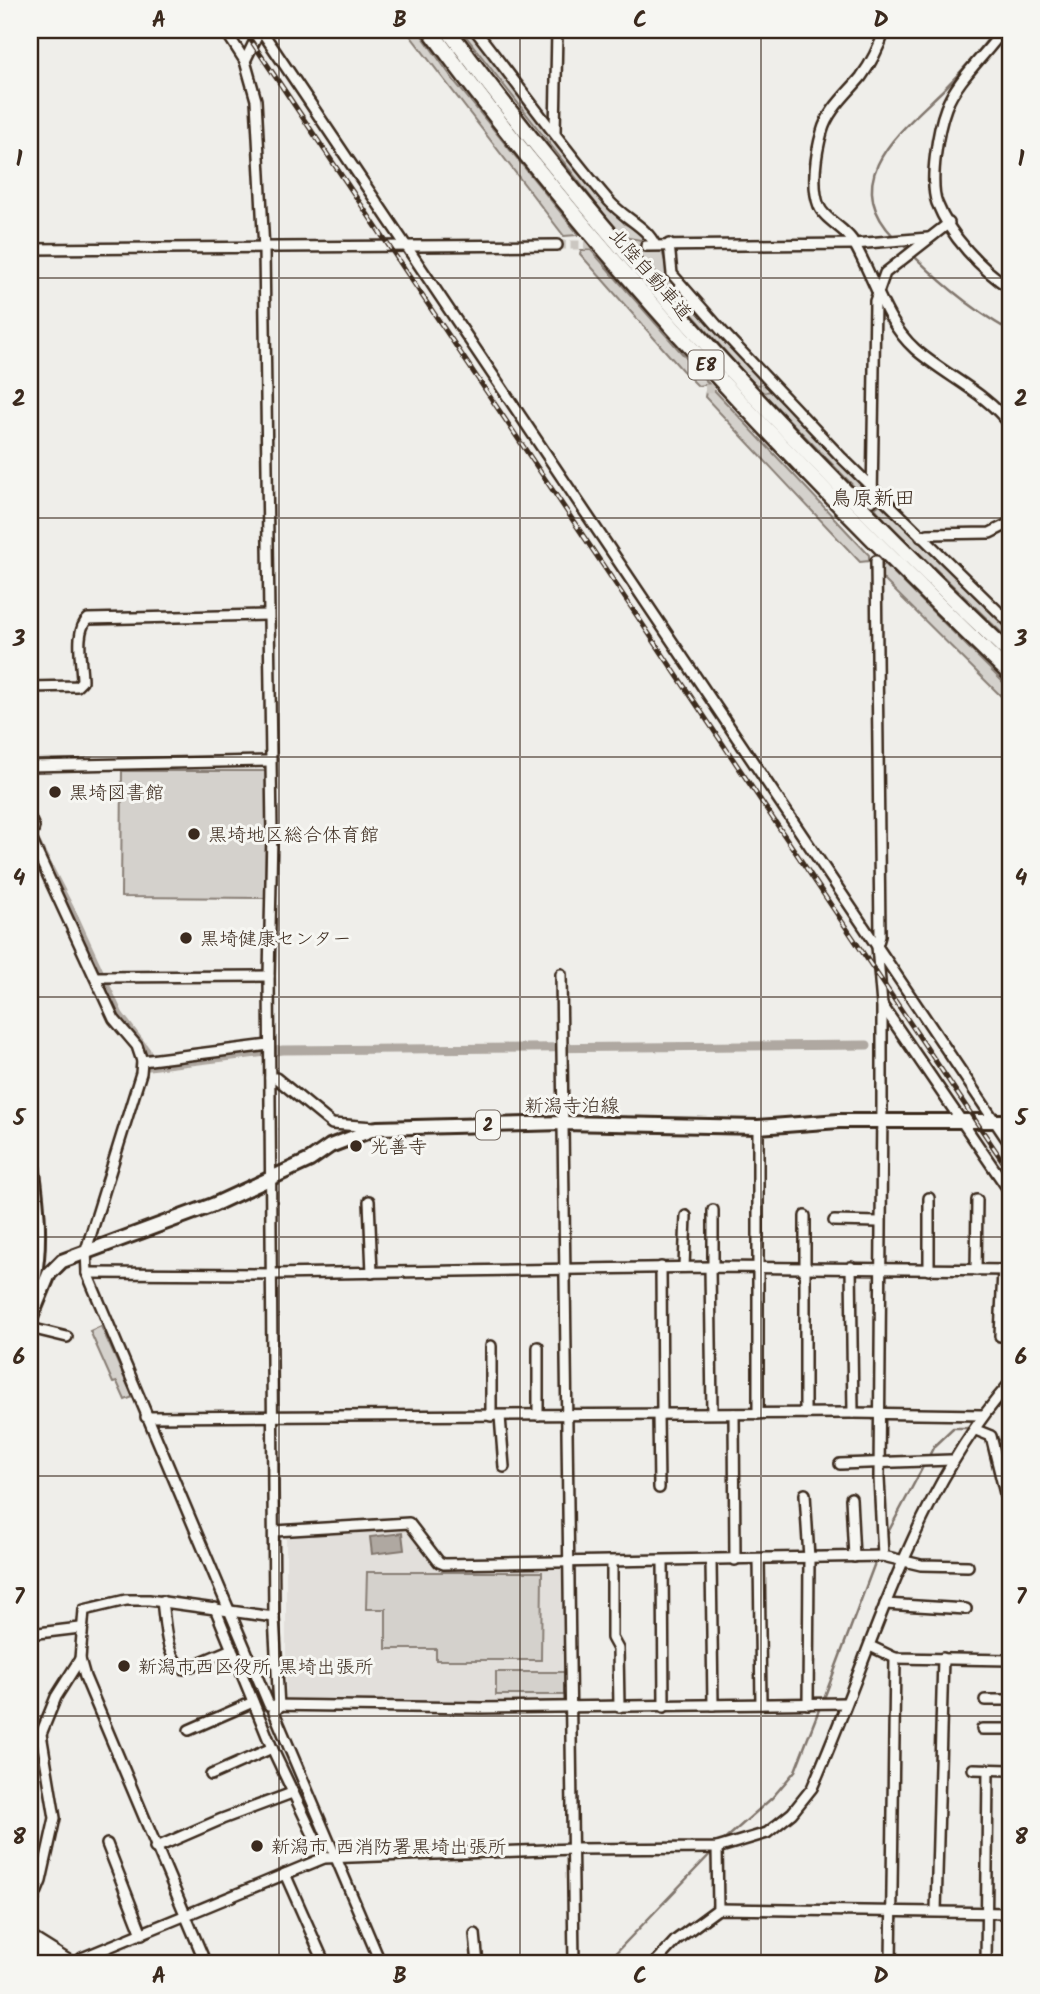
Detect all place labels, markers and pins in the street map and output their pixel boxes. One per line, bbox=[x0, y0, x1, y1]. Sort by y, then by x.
place label: 黒埼図書館 bbox=[69, 779, 164, 809]
marker: 黒埼図書館 bbox=[47, 784, 63, 800]
place label: 黒埼地区総合体育館 bbox=[208, 821, 379, 851]
marker: 黒埼地区総合体育館 bbox=[186, 826, 202, 842]
place label: 黒埼健康センター bbox=[200, 925, 351, 955]
marker: 黒埼健康センター bbox=[178, 930, 194, 946]
place label: 光善寺 bbox=[370, 1133, 427, 1163]
marker: 光善寺 bbox=[348, 1138, 364, 1154]
place label: 新潟市西区役所 黒埼出張所 bbox=[138, 1653, 374, 1683]
marker: 新潟市西区役所 黒埼出張所 bbox=[116, 1658, 132, 1674]
place label: 新潟市 西消防署黒埼出張所 bbox=[271, 1833, 507, 1863]
marker: 新潟市 西消防署黒埼出張所 bbox=[249, 1838, 265, 1854]

